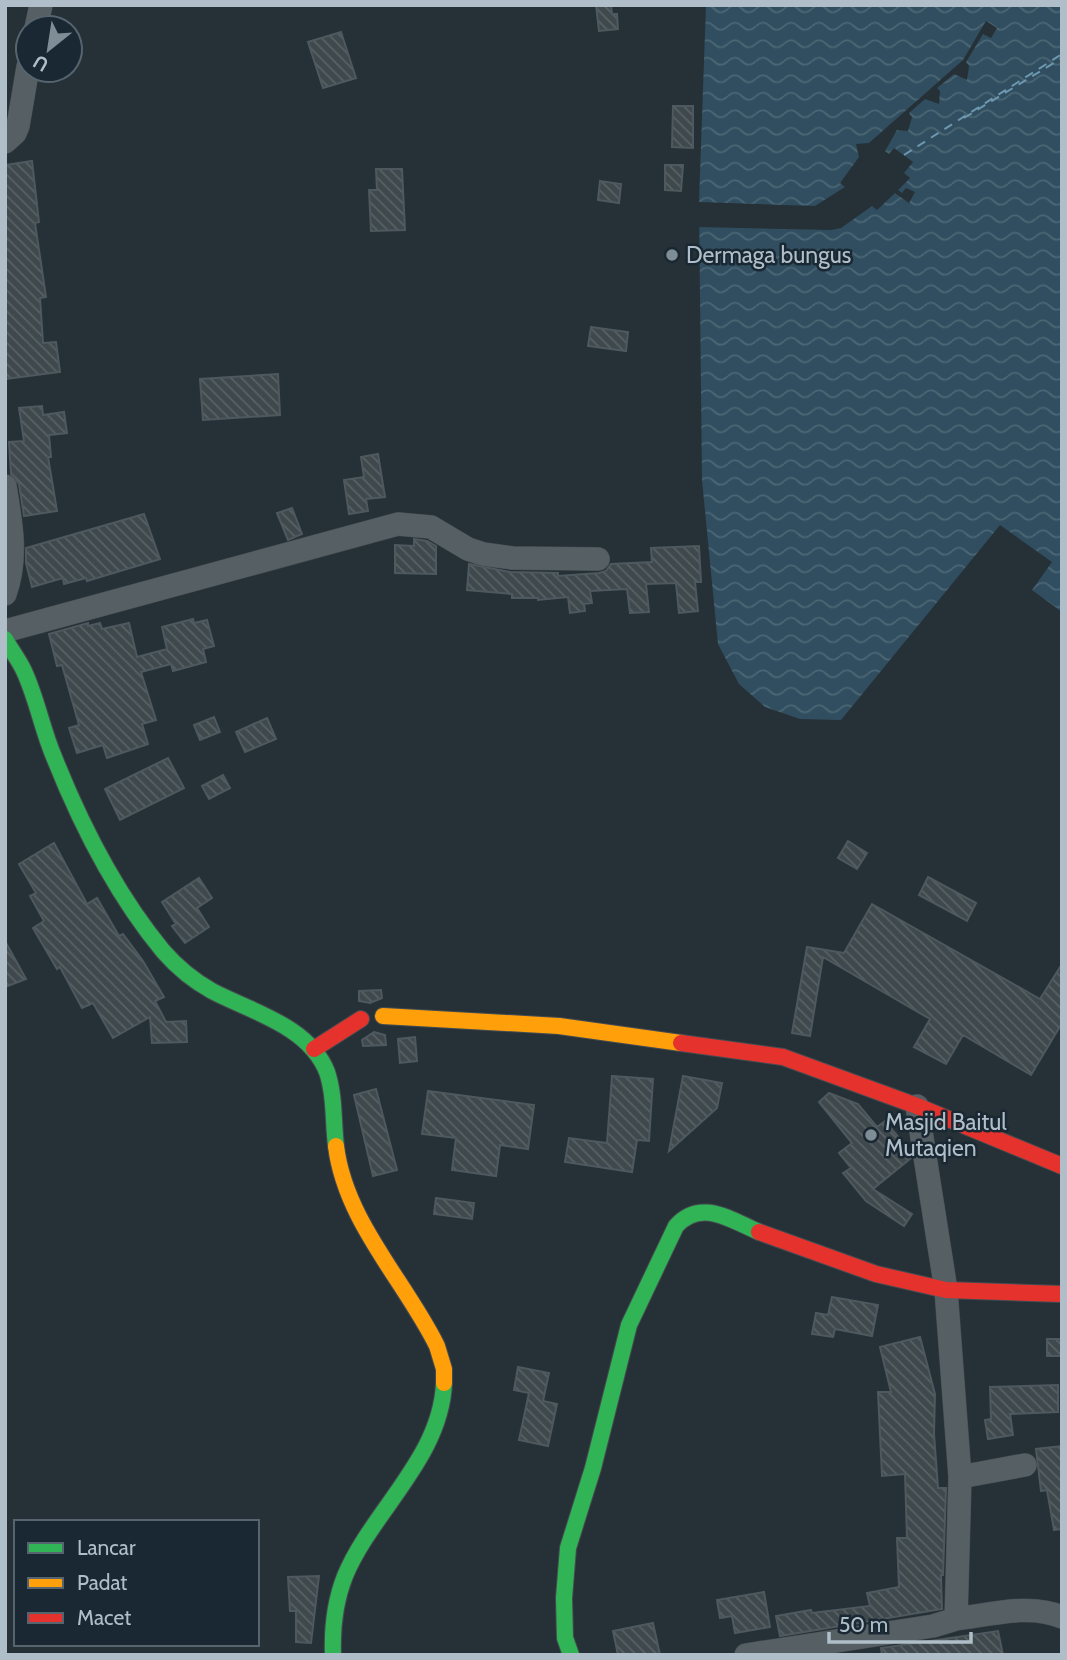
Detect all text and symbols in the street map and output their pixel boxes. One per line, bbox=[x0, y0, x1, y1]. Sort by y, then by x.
north arrow bbox=[14, 14, 84, 84]
text: U bbox=[29, 50, 52, 77]
place label: Dermaga bungus bbox=[686, 241, 851, 269]
marker: Dermaga bungus bbox=[664, 247, 680, 263]
place label: Masjid Baitul Mutaqien bbox=[885, 1108, 1007, 1162]
marker: Masjid Baitul Mutaqien bbox=[863, 1127, 879, 1143]
legend bbox=[14, 1520, 259, 1646]
text: Lancar bbox=[77, 1535, 136, 1560]
text: Padat bbox=[77, 1570, 127, 1595]
scale bar bbox=[829, 1600, 971, 1644]
text: Macet bbox=[77, 1605, 131, 1630]
text: 50 m bbox=[839, 1612, 888, 1637]

